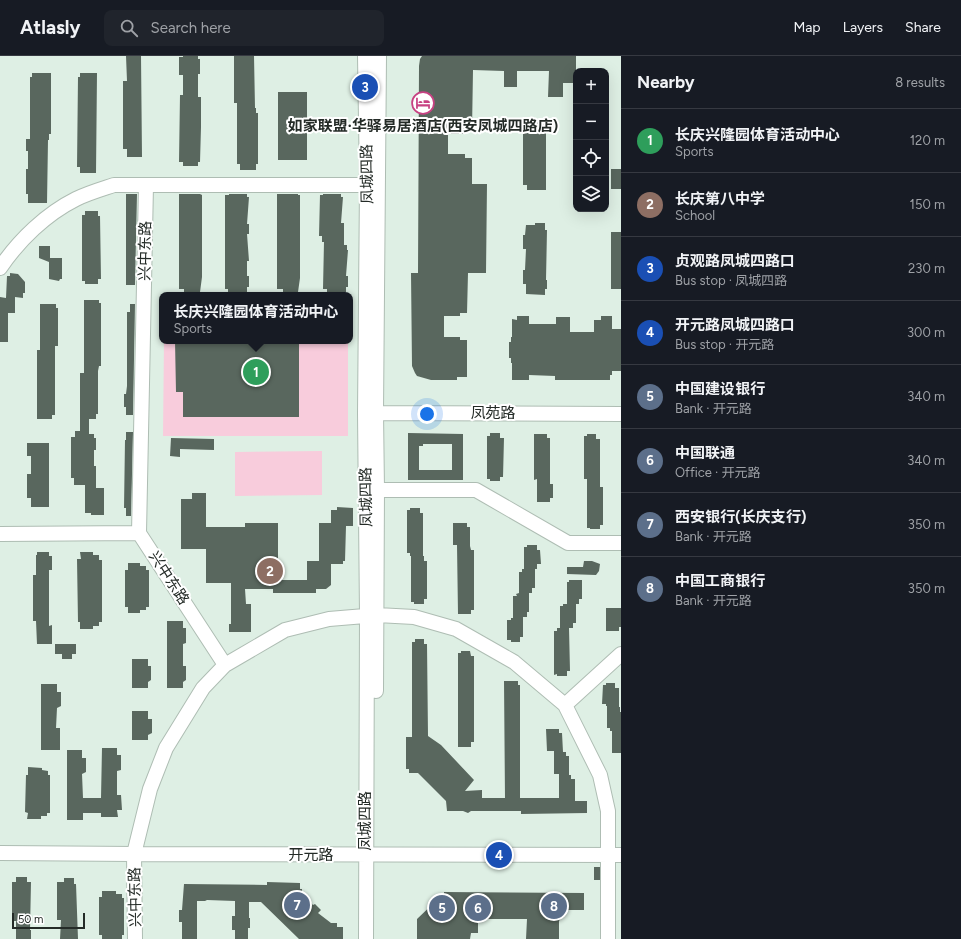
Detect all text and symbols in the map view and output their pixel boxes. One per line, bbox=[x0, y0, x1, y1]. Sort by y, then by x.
search box bbox=[104, 10, 384, 46]
text: Atlasly bbox=[20, 16, 80, 39]
icon: search bbox=[118, 17, 140, 39]
text: Search here bbox=[150, 19, 231, 37]
text: Map bbox=[793, 19, 821, 36]
text: Layers bbox=[843, 19, 883, 36]
text: Share bbox=[905, 19, 941, 36]
map controls bbox=[573, 68, 609, 212]
button: + bbox=[573, 68, 609, 104]
pin: 3 bbox=[352, 72, 378, 102]
text: Nearby bbox=[637, 72, 695, 92]
text: 8 results bbox=[895, 75, 945, 90]
hotel icon: 如家联盟·华驿易居酒店(西安凤城四路店) bbox=[410, 90, 436, 116]
button: − bbox=[573, 104, 609, 140]
place label: 如家联盟·华驿易居酒店(西安凤城四路店) bbox=[288, 117, 558, 135]
text: 长庆兴隆园体育活动中心 bbox=[675, 126, 840, 144]
text: 1 bbox=[647, 133, 653, 148]
text: 120 m bbox=[910, 133, 945, 148]
button: locate bbox=[573, 140, 609, 176]
street label: 凤城四路 bbox=[357, 144, 377, 204]
text: Sports bbox=[675, 144, 714, 159]
button: layers bbox=[573, 176, 609, 212]
text: 长庆第八中学 bbox=[675, 190, 765, 208]
text: 2 bbox=[646, 197, 654, 212]
text: 150 m bbox=[910, 197, 945, 212]
text: School bbox=[675, 208, 715, 223]
street label: 兴中东路 bbox=[135, 221, 155, 281]
text: 贞观路凤城四路口 bbox=[675, 252, 795, 270]
text: 3 bbox=[646, 261, 654, 276]
text: 230 m bbox=[908, 261, 945, 276]
text: Bus stop · 凤城四路 bbox=[675, 273, 787, 288]
popup bbox=[159, 292, 353, 344]
text: 长庆兴隆园体育活动中心 bbox=[173, 303, 339, 321]
text: 开元路凤城四路口 bbox=[675, 316, 795, 334]
text: Sports bbox=[173, 321, 212, 336]
text: 4 bbox=[646, 325, 654, 340]
text: 300 m bbox=[907, 325, 945, 340]
text: Bus stop · 开元路 bbox=[675, 337, 774, 352]
pin: 1 bbox=[243, 357, 269, 387]
text: 中国建设银行 bbox=[675, 380, 765, 398]
text: 5 bbox=[646, 389, 654, 404]
text: 340 m bbox=[907, 389, 945, 404]
text: Bank · 开元路 bbox=[675, 401, 752, 416]
your location bbox=[417, 404, 437, 424]
street label: 凤苑路 bbox=[470, 404, 516, 422]
text: 中国联通 bbox=[675, 444, 735, 462]
text: 6 bbox=[646, 453, 654, 468]
text: 340 m bbox=[907, 453, 945, 468]
text: Office · 开元路 bbox=[675, 465, 761, 480]
street label: 凤城四路 bbox=[356, 467, 376, 527]
text: 西安银行(长庆支行) bbox=[675, 508, 806, 526]
text: 7 bbox=[646, 517, 654, 532]
text: 350 m bbox=[908, 517, 945, 532]
text: Bank · 开元路 bbox=[675, 529, 752, 544]
street label: 兴中东路 bbox=[145, 548, 193, 608]
pin: 2 bbox=[257, 556, 283, 586]
text: 中国工商银行 bbox=[675, 572, 765, 590]
text: 8 bbox=[646, 581, 654, 596]
text: 350 m bbox=[908, 581, 945, 596]
text: Bank · 开元路 bbox=[675, 593, 752, 608]
street label: 凤城四路 bbox=[356, 791, 374, 851]
pin: 4 bbox=[486, 840, 512, 870]
street label: 开元路 bbox=[288, 846, 334, 864]
street label: 兴中东路 bbox=[125, 867, 145, 927]
pin: 7 bbox=[284, 890, 310, 920]
pin: 8 bbox=[541, 891, 567, 921]
pin: 5 bbox=[429, 893, 455, 923]
pin: 6 bbox=[465, 893, 491, 923]
scale bar bbox=[12, 911, 85, 930]
text: 50 m bbox=[18, 913, 43, 926]

